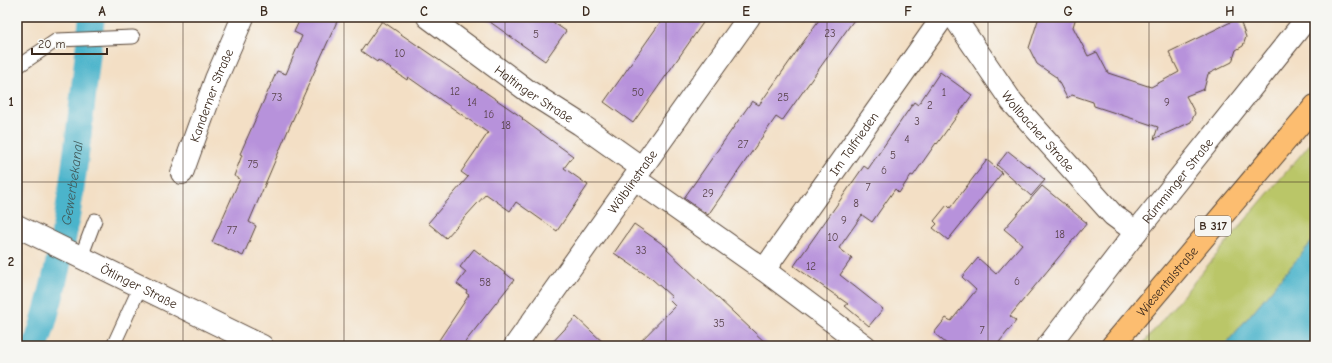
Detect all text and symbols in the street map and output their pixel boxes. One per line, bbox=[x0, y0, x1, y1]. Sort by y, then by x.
text: A bbox=[98, 4, 106, 19]
text: B bbox=[260, 4, 268, 19]
text: C bbox=[420, 4, 428, 19]
text: D bbox=[582, 4, 590, 19]
text: E bbox=[742, 4, 750, 19]
text: F bbox=[904, 4, 912, 19]
text: G bbox=[1063, 4, 1073, 19]
text: H bbox=[1225, 4, 1235, 19]
house number: 23 bbox=[824, 27, 836, 40]
house number: 5 bbox=[533, 28, 539, 41]
scale bar bbox=[32, 30, 107, 56]
text: 20 m bbox=[38, 37, 66, 51]
street label: Kanderner Straße bbox=[186, 46, 236, 144]
house number: 10 bbox=[394, 47, 406, 60]
street label: Haltinger Straße bbox=[492, 62, 577, 126]
house number: 12 bbox=[450, 85, 460, 98]
house number: 50 bbox=[632, 86, 644, 99]
house number: 1 bbox=[942, 86, 946, 99]
street label: Wollbacher Straße bbox=[999, 88, 1078, 175]
house number: 73 bbox=[272, 91, 282, 104]
house number: 25 bbox=[777, 91, 789, 104]
text: 1 bbox=[8, 94, 14, 109]
house number: 14 bbox=[467, 96, 477, 109]
house number: 9 bbox=[1164, 96, 1170, 109]
house number: 2 bbox=[927, 99, 933, 112]
house number: 16 bbox=[484, 108, 494, 121]
street label: Im Talfrieden bbox=[826, 109, 881, 178]
house number: 3 bbox=[914, 115, 920, 128]
house number: 18 bbox=[501, 119, 511, 132]
house number: 4 bbox=[904, 133, 910, 146]
street label: Rümminger Straße bbox=[1139, 134, 1216, 226]
house number: 27 bbox=[738, 138, 748, 151]
water label: Gewerbekanal bbox=[57, 139, 86, 226]
street label: Wölblinstraße bbox=[604, 146, 660, 216]
house number: 5 bbox=[890, 149, 896, 162]
house number: 75 bbox=[247, 158, 259, 171]
house number: 6 bbox=[881, 164, 887, 177]
house number: 7 bbox=[865, 181, 871, 194]
house number: 29 bbox=[702, 187, 714, 200]
house number: 8 bbox=[853, 197, 859, 210]
house number: 9 bbox=[841, 214, 847, 227]
road number: B 317 bbox=[1195, 216, 1231, 236]
house number: 77 bbox=[227, 224, 237, 237]
house number: 18 bbox=[1055, 228, 1065, 241]
house number: 10 bbox=[827, 231, 839, 244]
street label: Wiesentalstraße bbox=[1133, 243, 1201, 319]
house number: 33 bbox=[635, 244, 647, 257]
text: 2 bbox=[8, 254, 14, 269]
street label: Ötlinger Straße bbox=[98, 260, 181, 311]
house number: 12 bbox=[806, 260, 816, 273]
house number: 6 bbox=[1014, 275, 1020, 288]
house number: 58 bbox=[479, 276, 491, 289]
house number: 35 bbox=[713, 317, 725, 330]
house number: 7 bbox=[979, 324, 985, 337]

